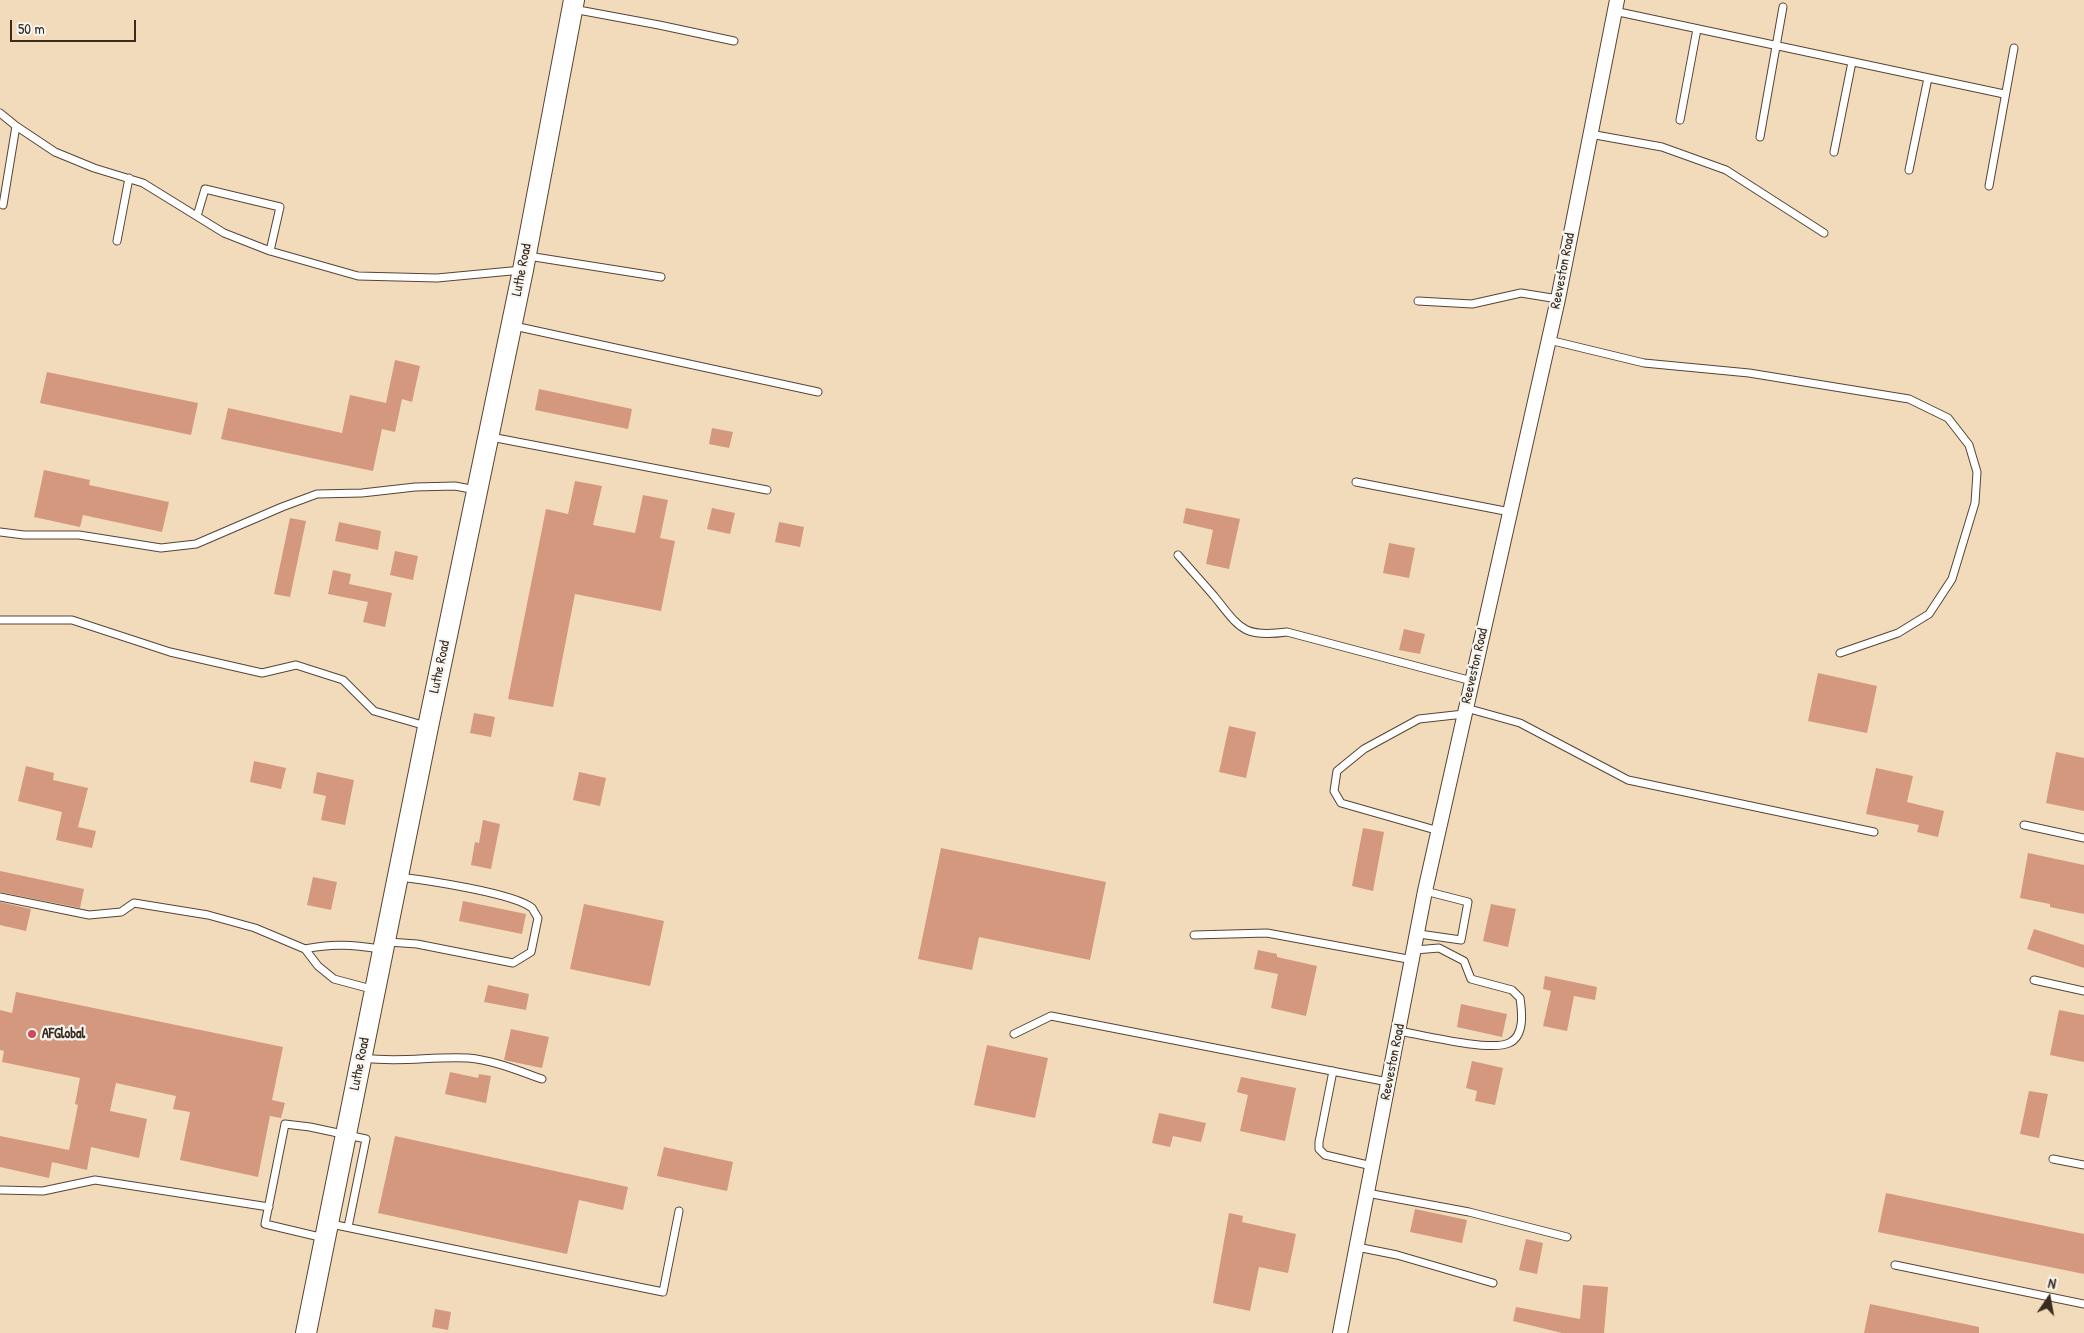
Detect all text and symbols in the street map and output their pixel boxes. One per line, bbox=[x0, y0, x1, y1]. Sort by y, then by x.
scale bar bbox=[12, 10, 139, 42]
text: 50 m bbox=[18, 18, 45, 39]
street label: Reeveston Road bbox=[1547, 232, 1579, 310]
street label: Luthe Road bbox=[509, 242, 535, 298]
street label: Reeveston Road bbox=[1458, 627, 1492, 705]
street label: Luthe Road bbox=[426, 639, 454, 695]
street label: Reeveston Road bbox=[1377, 1023, 1409, 1101]
place label: AFGlobal bbox=[42, 1026, 85, 1042]
marker: AFGlobal bbox=[26, 1028, 38, 1040]
street label: Luthe Road bbox=[347, 1036, 373, 1092]
north arrow bbox=[2024, 1273, 2074, 1323]
text: N bbox=[2047, 1273, 2058, 1293]

